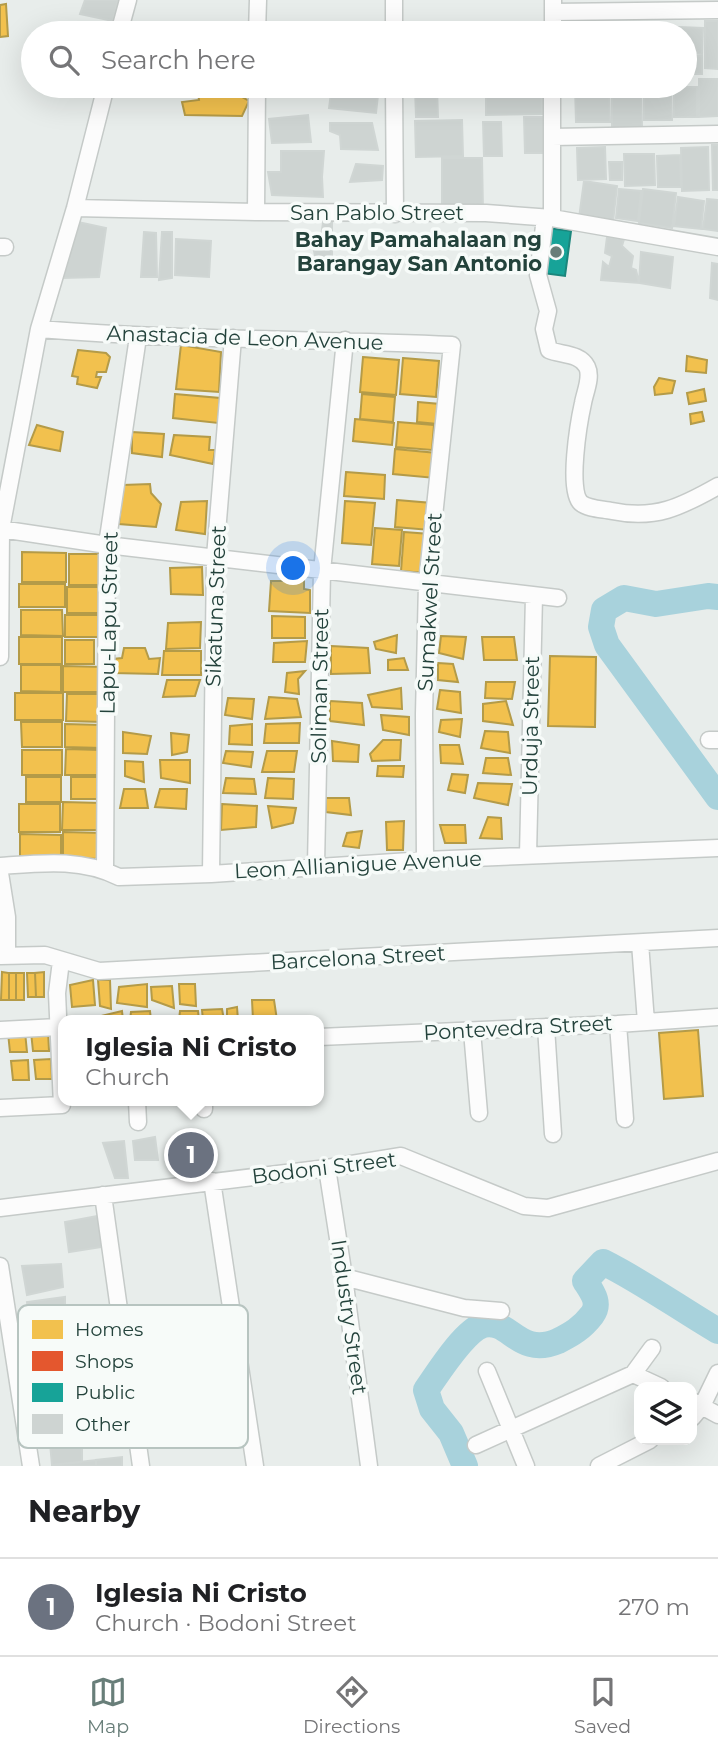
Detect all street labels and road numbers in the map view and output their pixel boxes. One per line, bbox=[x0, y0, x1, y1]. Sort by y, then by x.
street label: San Pablo Street bbox=[290, 200, 464, 225]
street label: Anastacia de Leon Avenue bbox=[106, 320, 384, 355]
street label: Sumakwel Street bbox=[412, 512, 447, 692]
street label: Sikatuna Street bbox=[200, 525, 231, 687]
street label: Lapu-Lapu Street bbox=[94, 531, 123, 715]
street label: Soliman Street bbox=[306, 608, 333, 764]
street label: Urduja Street bbox=[517, 656, 544, 796]
street label: Leon Allianigue Avenue bbox=[234, 846, 482, 883]
street label: Barcelona Street bbox=[270, 940, 446, 975]
street label: Pontevedra Street bbox=[423, 1010, 613, 1045]
street label: Bodoni Street bbox=[250, 1146, 398, 1189]
street label: Industry Street bbox=[326, 1238, 373, 1396]

